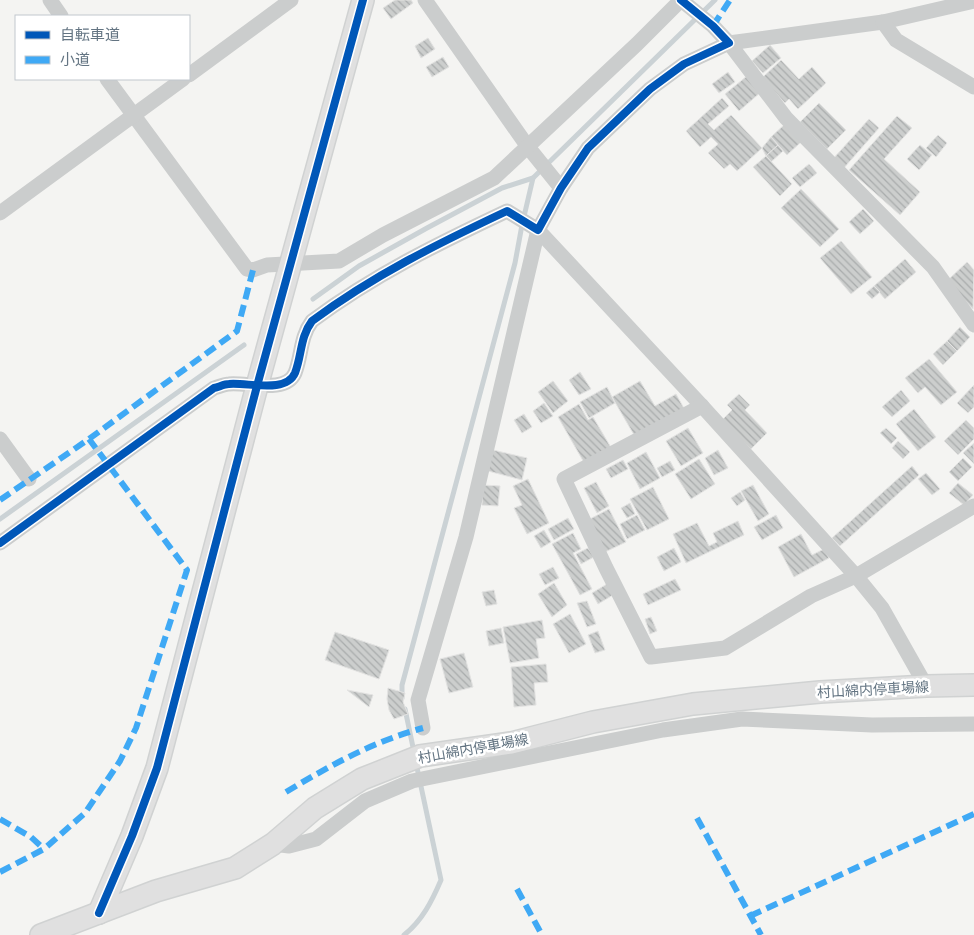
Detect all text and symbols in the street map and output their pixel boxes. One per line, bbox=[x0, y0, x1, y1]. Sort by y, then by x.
legend bbox=[15, 15, 190, 80]
text: 自転車道 bbox=[60, 24, 120, 44]
text: 小道 bbox=[60, 49, 90, 69]
street label: 村山綿内停車場線 bbox=[817, 677, 929, 701]
street label: 村山綿内停車場線 bbox=[416, 729, 530, 767]

